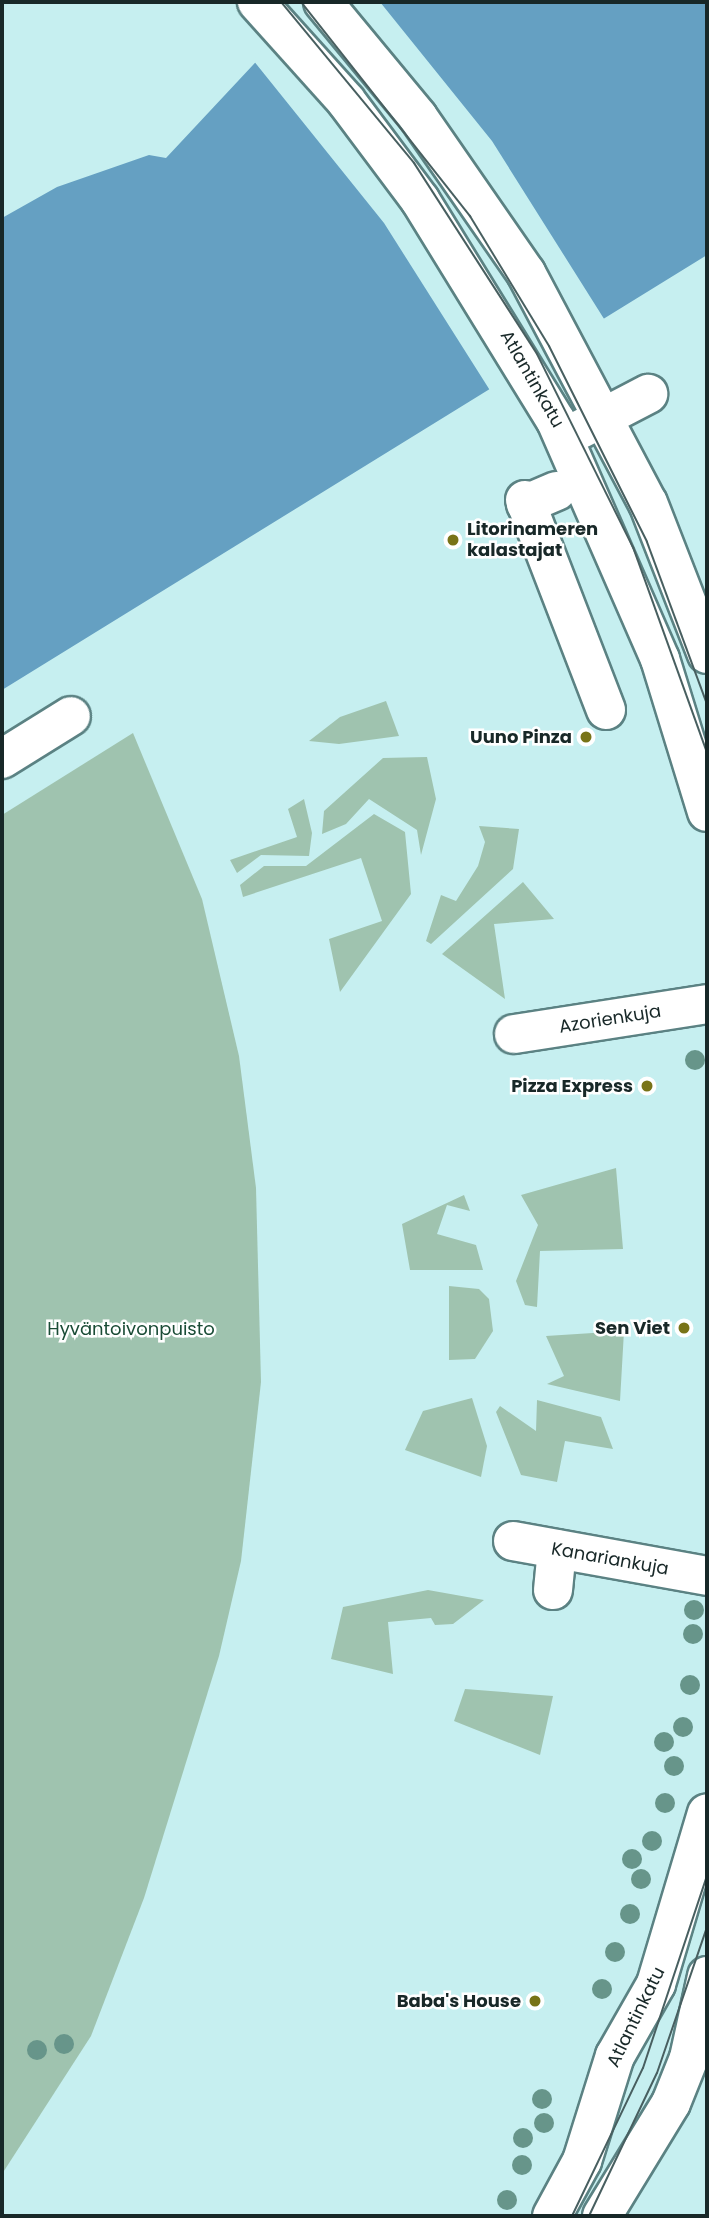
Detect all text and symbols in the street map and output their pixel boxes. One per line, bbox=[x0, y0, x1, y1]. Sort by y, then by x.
street label: Atlantinkatu bbox=[495, 326, 569, 432]
place label: Litorinameren kalastajat bbox=[467, 519, 598, 562]
marker: Litorinameren kalastajat bbox=[445, 532, 461, 548]
place label: Uuno Pinza bbox=[470, 726, 572, 748]
marker: Uuno Pinza bbox=[578, 729, 594, 745]
street label: Azorienkuja bbox=[557, 1000, 663, 1038]
place label: Pizza Express bbox=[511, 1075, 633, 1097]
marker: Pizza Express bbox=[639, 1078, 655, 1094]
place label: Sen Viet bbox=[595, 1317, 670, 1339]
park label: Hyväntoivonpuisto bbox=[47, 1318, 215, 1340]
marker: Sen Viet bbox=[676, 1320, 692, 1336]
street label: Kanariankuja bbox=[550, 1538, 670, 1580]
street label: Atlantinkatu bbox=[602, 1963, 670, 2071]
place label: Baba's House bbox=[397, 1990, 521, 2012]
marker: Baba's House bbox=[527, 1993, 543, 2009]

